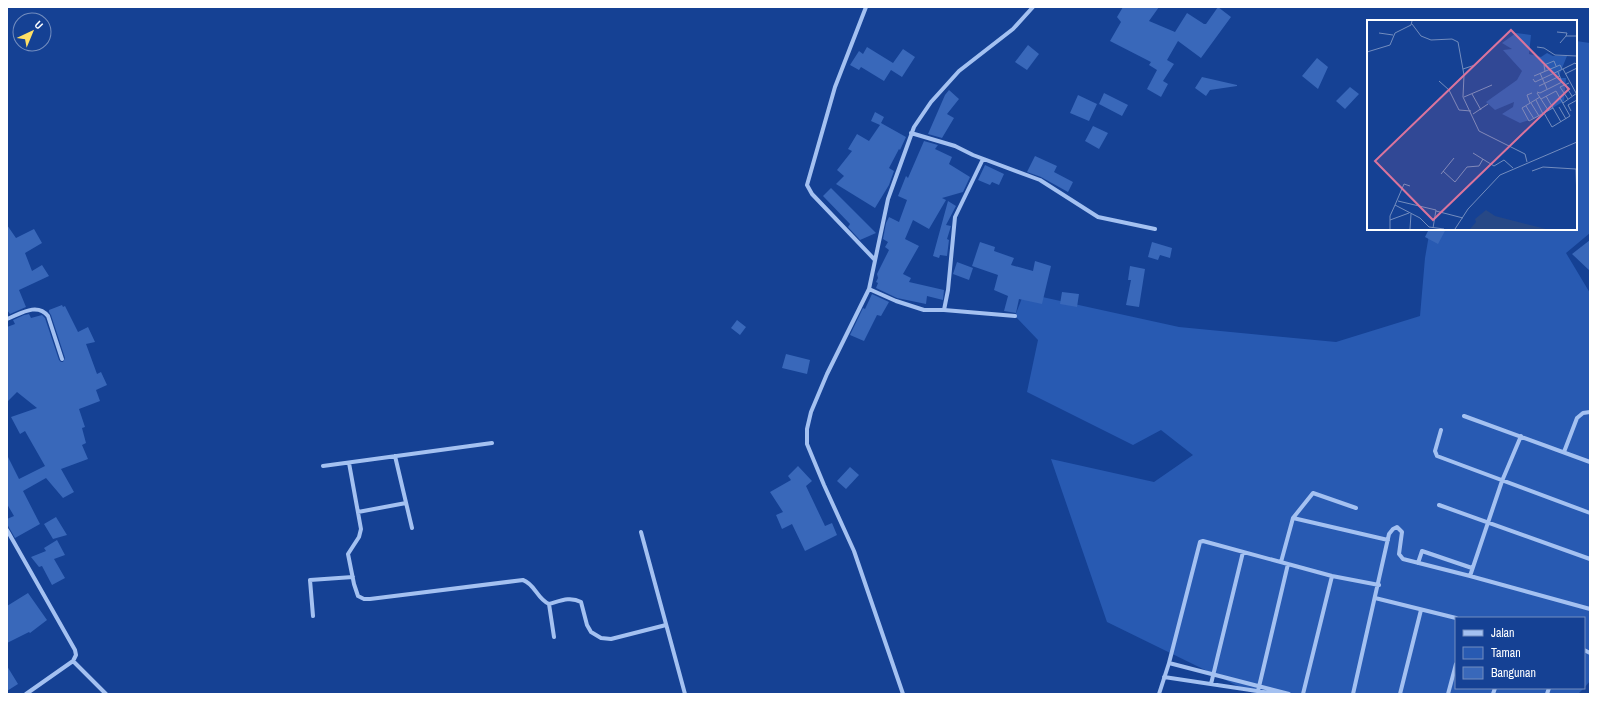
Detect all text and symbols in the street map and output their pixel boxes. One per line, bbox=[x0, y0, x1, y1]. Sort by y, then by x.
north arrow bbox=[12, 12, 52, 52]
text: U bbox=[32, 18, 46, 32]
inset map bbox=[1367, 20, 1577, 230]
legend bbox=[1455, 617, 1585, 689]
text: Jalan bbox=[1491, 625, 1515, 641]
text: Taman bbox=[1491, 645, 1521, 661]
text: Bangunan bbox=[1491, 665, 1536, 681]

